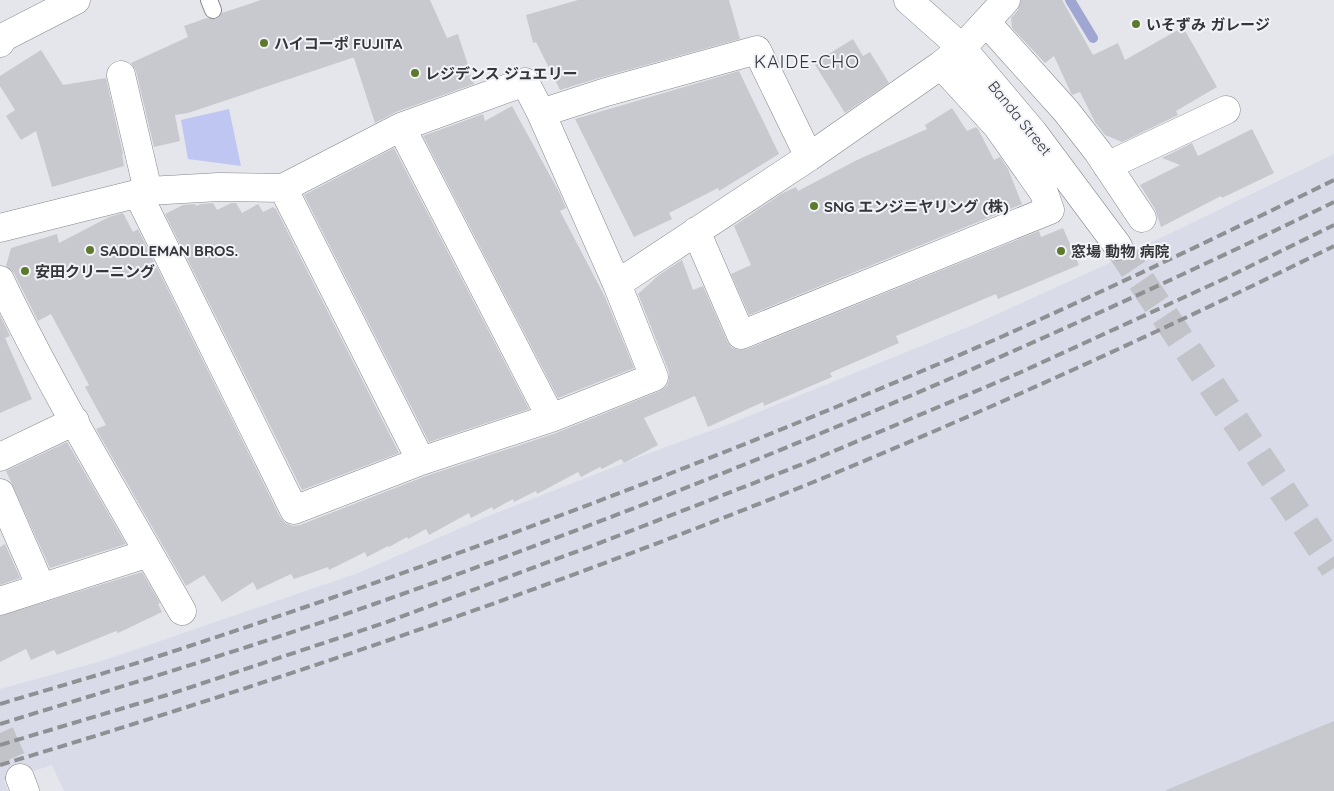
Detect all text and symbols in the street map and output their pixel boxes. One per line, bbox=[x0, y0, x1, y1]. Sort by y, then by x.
place label: いそずみ ガレージ bbox=[1146, 15, 1270, 34]
marker: いそずみ ガレージ bbox=[1130, 18, 1142, 30]
place label: ハイコーポ FUJITA bbox=[274, 34, 403, 53]
marker: ハイコーポ FUJITA bbox=[258, 37, 270, 49]
district label: KAIDE-CHO bbox=[754, 50, 860, 73]
place label: レジデンス ジュエリー bbox=[425, 64, 578, 83]
marker: レジデンス ジュエリー bbox=[409, 67, 421, 79]
street label: Banda Street bbox=[984, 77, 1056, 159]
place label: SNG エンジニヤリング (株) bbox=[824, 197, 1009, 216]
marker: SNG エンジニヤリング (株) bbox=[808, 200, 820, 212]
place label: SADDLEMAN BROS. bbox=[100, 241, 238, 260]
place label: 窓場 動物 病院 bbox=[1071, 242, 1169, 261]
marker: SADDLEMAN BROS. bbox=[84, 244, 96, 256]
marker: 窓場 動物 病院 bbox=[1055, 245, 1067, 257]
place label: 安田クリーニング bbox=[35, 262, 155, 281]
marker: 安田クリーニング bbox=[19, 265, 31, 277]

